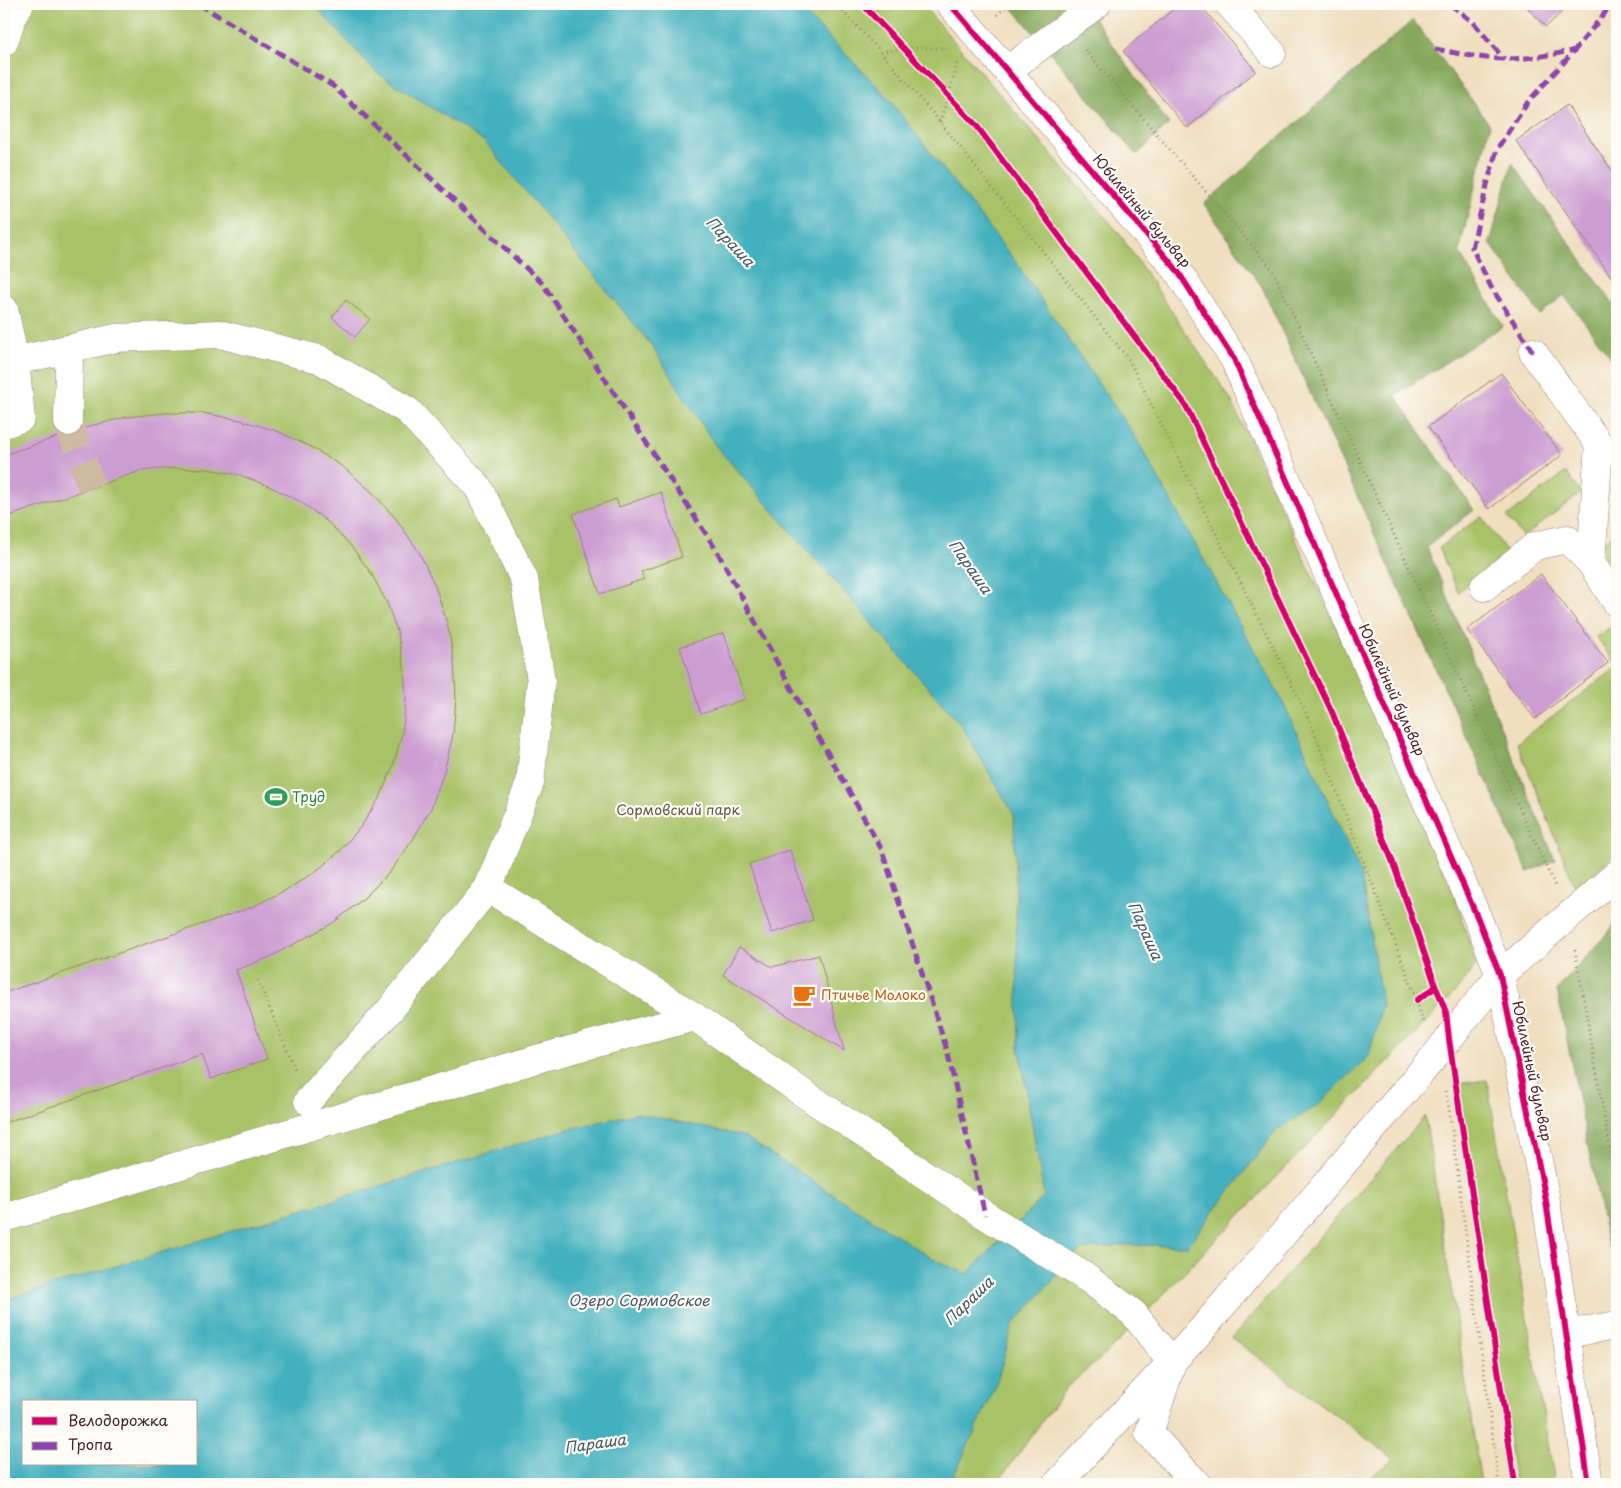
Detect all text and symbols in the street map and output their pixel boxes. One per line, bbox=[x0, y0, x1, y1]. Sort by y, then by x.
street label: Юбилейный бульвар bbox=[1088, 149, 1196, 272]
water label: Параша bbox=[702, 211, 761, 272]
water label: Параша bbox=[944, 534, 999, 598]
street label: Юбилейный бульвар bbox=[1354, 620, 1431, 759]
sports icon: Труд bbox=[263, 784, 289, 810]
place label: Труд bbox=[292, 786, 325, 807]
park label: Сормовский парк bbox=[616, 799, 741, 820]
water label: Параша bbox=[1123, 898, 1170, 964]
cafe icon: Птичье Молоко bbox=[791, 982, 817, 1008]
place label: Птичье Молоко bbox=[821, 984, 926, 1005]
street label: Юбилейный бульвар bbox=[1507, 999, 1558, 1143]
water label: Параша bbox=[938, 1270, 999, 1330]
water label: Озеро Сормовское bbox=[568, 1288, 710, 1311]
legend bbox=[22, 1400, 198, 1466]
text: Велодорожка bbox=[68, 1408, 169, 1431]
water label: Параша bbox=[563, 1427, 627, 1458]
text: Тропа bbox=[68, 1432, 113, 1455]

